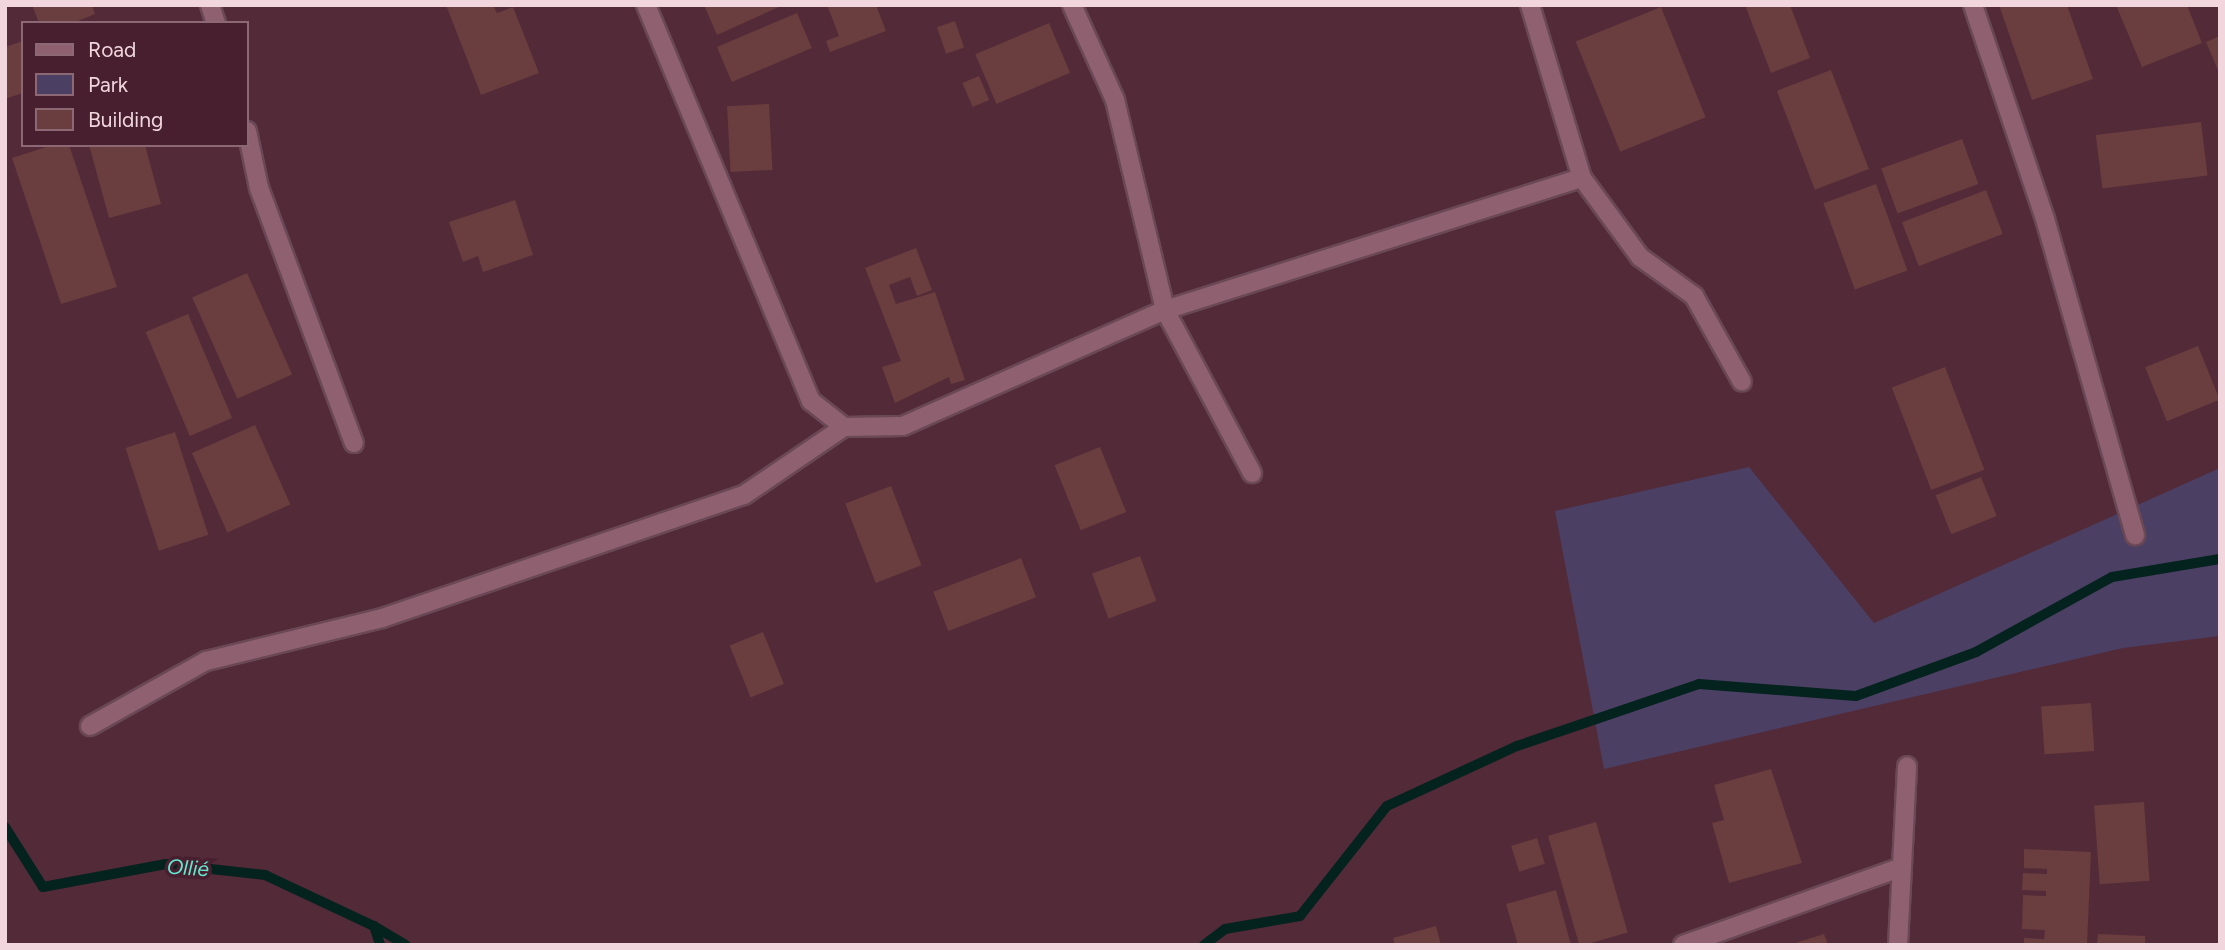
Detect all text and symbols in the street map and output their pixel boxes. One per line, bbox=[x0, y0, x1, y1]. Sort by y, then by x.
legend bbox=[21, 21, 248, 147]
text: Road bbox=[88, 37, 136, 62]
text: Park bbox=[88, 72, 128, 97]
text: Building bbox=[88, 107, 163, 132]
water label: Ollié bbox=[166, 854, 210, 882]

